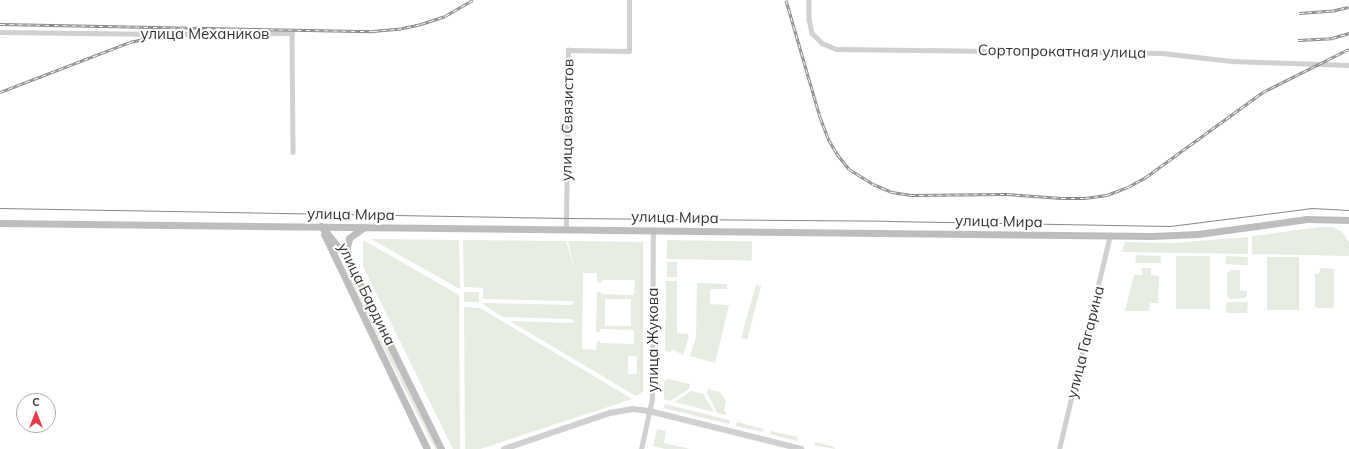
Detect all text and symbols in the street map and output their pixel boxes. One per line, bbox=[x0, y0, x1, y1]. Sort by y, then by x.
street label: улица Механиков bbox=[141, 25, 269, 43]
street label: Сортопрокатная улица bbox=[978, 41, 1146, 61]
street label: улица Связистов bbox=[557, 59, 577, 181]
street label: улица Мира bbox=[307, 204, 395, 224]
street label: улица Мира bbox=[631, 207, 719, 227]
street label: улица Мира bbox=[955, 211, 1043, 231]
street label: улица Бардина bbox=[334, 240, 400, 348]
street label: улица Гагарина bbox=[1062, 284, 1108, 400]
street label: улица Жукова bbox=[644, 288, 662, 392]
north arrow bbox=[16, 393, 56, 433]
text: С bbox=[32, 395, 40, 409]

